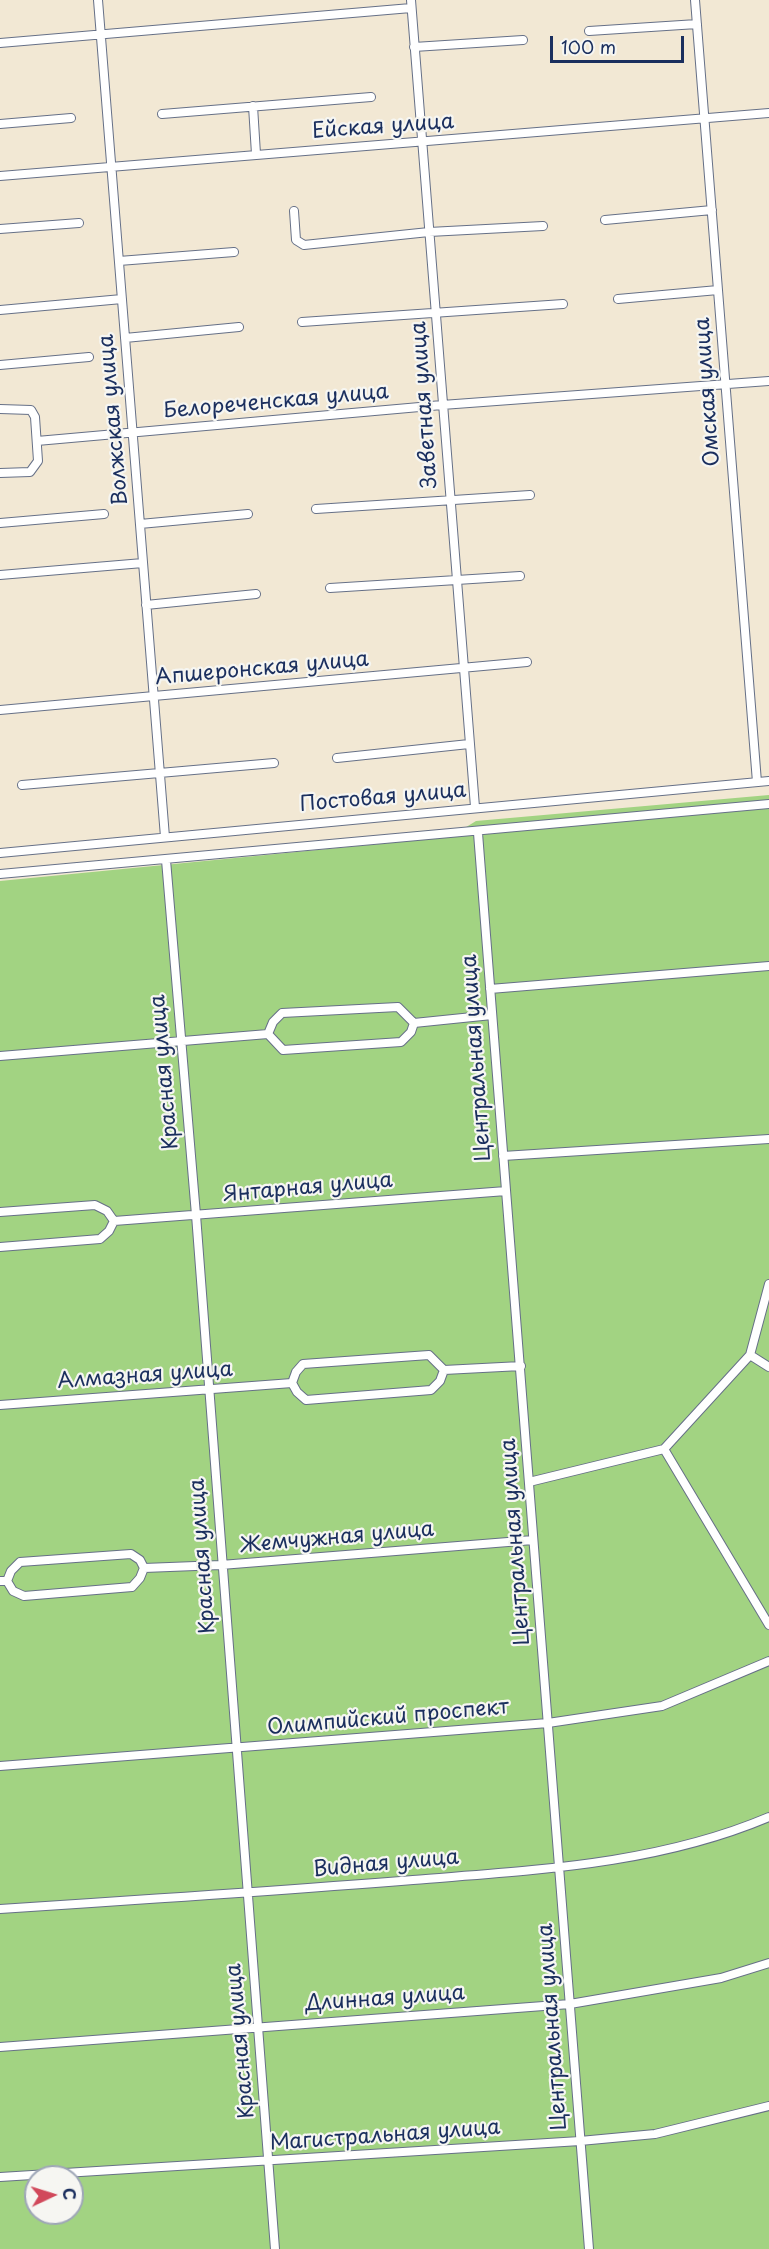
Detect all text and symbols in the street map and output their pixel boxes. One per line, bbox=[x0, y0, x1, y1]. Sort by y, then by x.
scale bar bbox=[553, 24, 686, 62]
text: 100 m bbox=[561, 33, 616, 60]
street label: Ейская улица bbox=[311, 109, 455, 145]
street label: Омская улица bbox=[690, 317, 726, 467]
street label: Заветная улица bbox=[407, 321, 443, 489]
street label: Волжская улица bbox=[94, 333, 134, 507]
street label: Белореченская улица bbox=[162, 380, 390, 424]
street label: Апшеронская улица bbox=[154, 647, 370, 691]
street label: Постовая улица bbox=[299, 778, 467, 818]
street label: Центральная улица bbox=[457, 954, 497, 1162]
street label: Красная улица bbox=[146, 993, 184, 1151]
street label: Янтарная улица bbox=[222, 1168, 394, 1208]
street label: Алмазная улица bbox=[56, 1357, 234, 1395]
street label: Центральная улица bbox=[496, 1438, 536, 1646]
street label: Красная улица bbox=[185, 1478, 221, 1634]
street label: Жемчужная улица bbox=[239, 1517, 435, 1559]
street label: Олимпийский проспект bbox=[266, 1695, 510, 1741]
street label: Видная улица bbox=[312, 1845, 460, 1883]
street label: Центральная улица bbox=[533, 1923, 573, 2131]
street label: Красная улица bbox=[222, 1962, 260, 2120]
street label: Длинная улица bbox=[304, 1981, 466, 2017]
street label: Магистральная улица bbox=[269, 2115, 501, 2157]
north arrow bbox=[24, 2165, 84, 2225]
text: С bbox=[58, 2187, 82, 2201]

